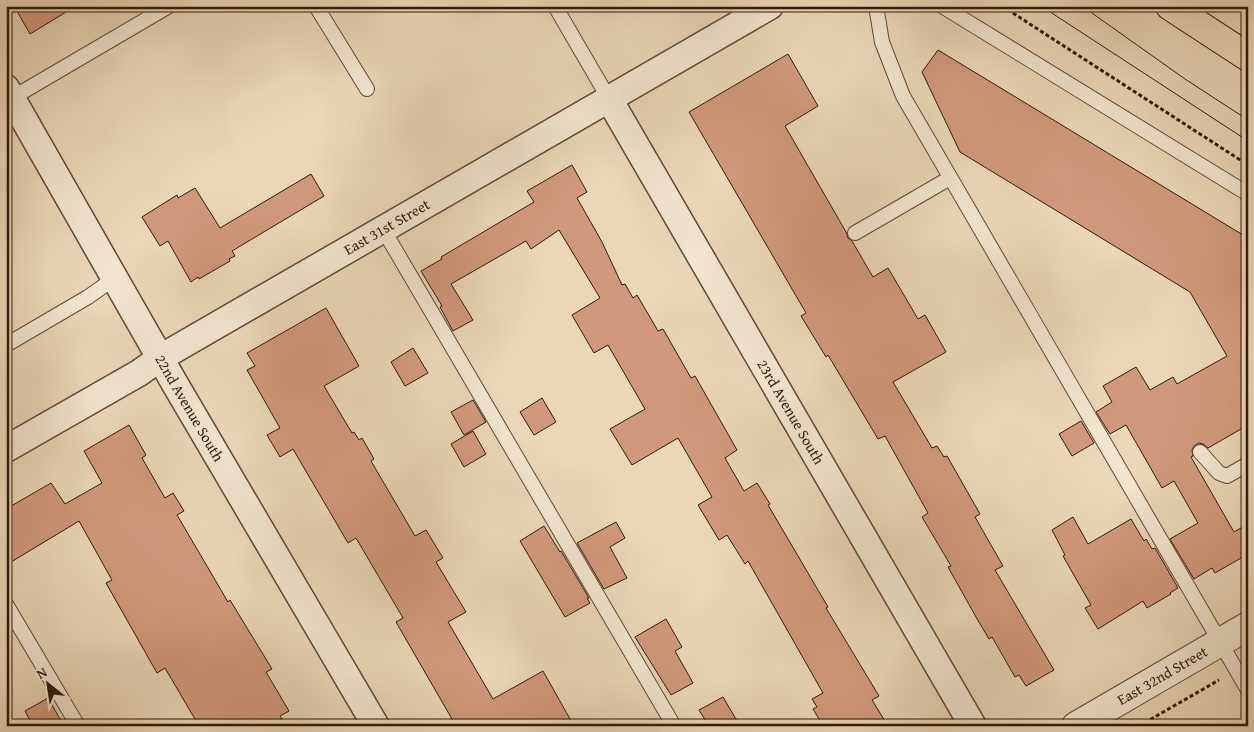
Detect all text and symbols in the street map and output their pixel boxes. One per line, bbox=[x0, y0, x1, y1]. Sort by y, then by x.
street label: East 31st Street bbox=[340, 193, 434, 260]
street label: 22nd Avenue South bbox=[150, 351, 230, 466]
street label: 23rd Avenue South bbox=[752, 355, 830, 469]
street label: East 32nd Street bbox=[1113, 640, 1212, 710]
north arrow bbox=[22, 660, 72, 710]
text: N bbox=[32, 661, 51, 684]

